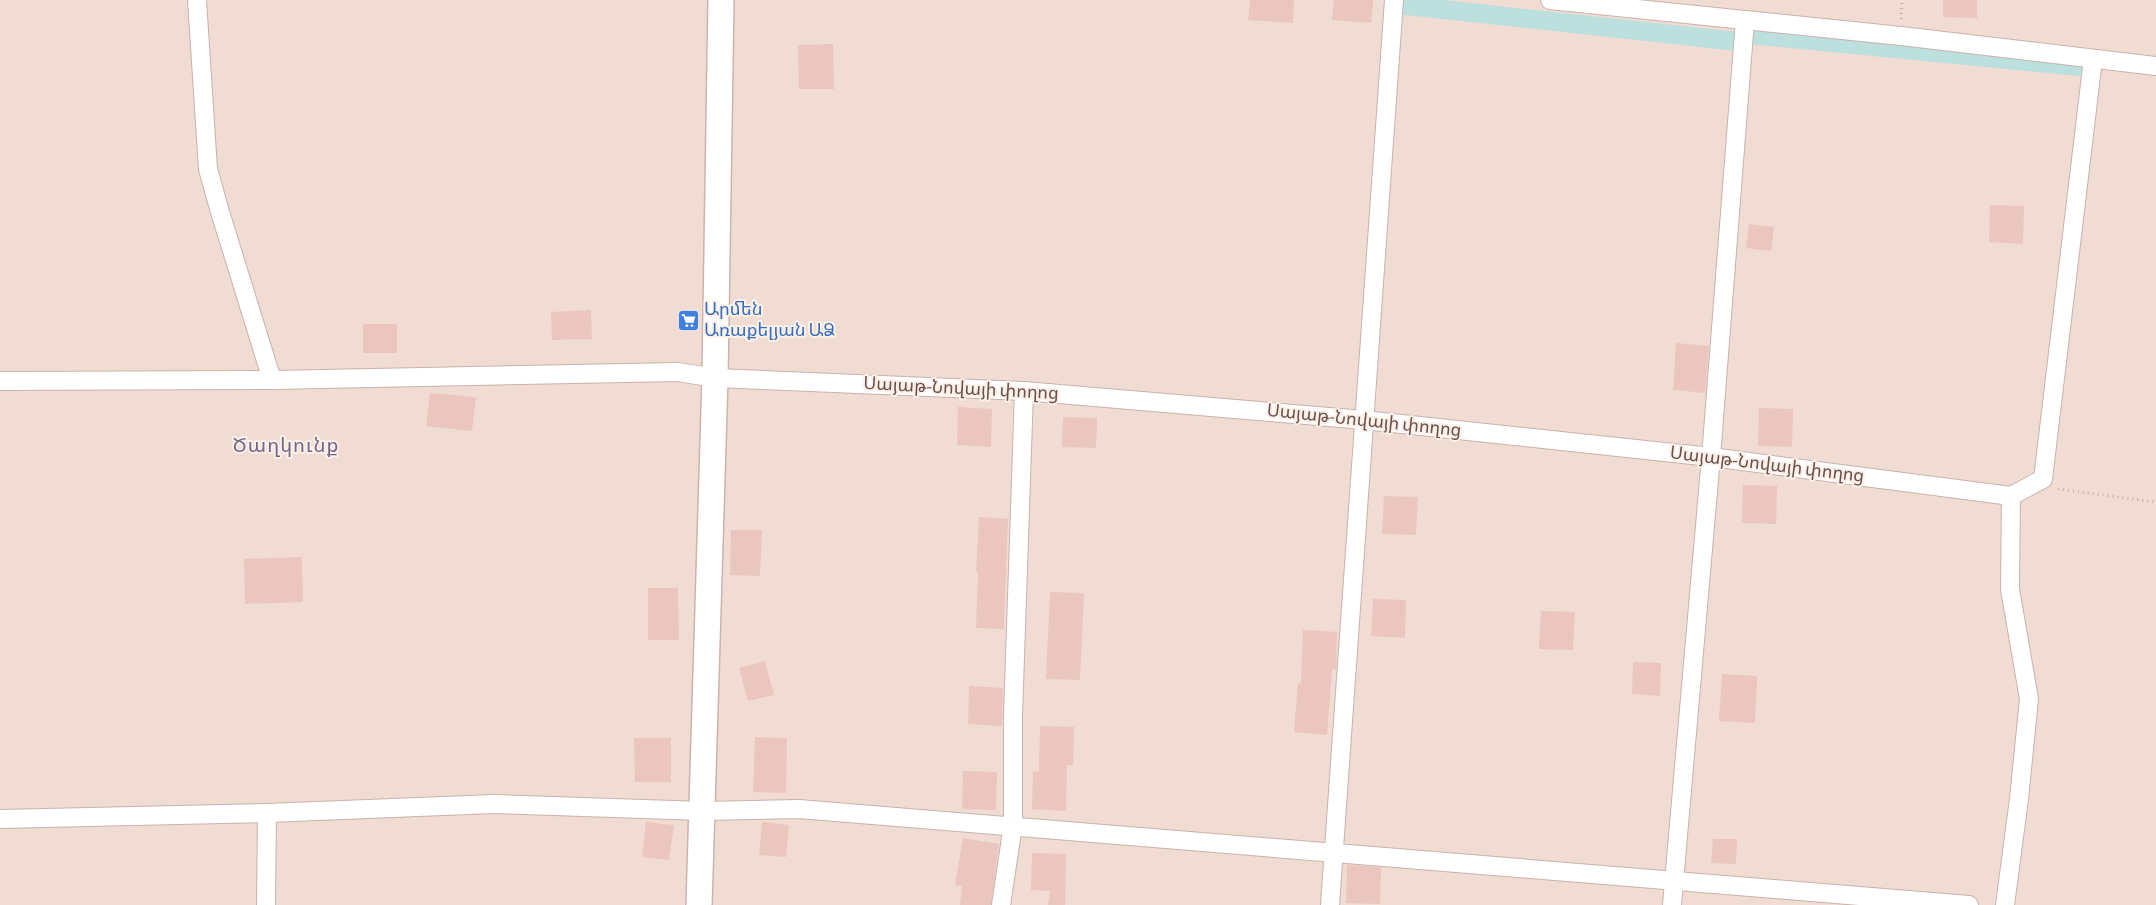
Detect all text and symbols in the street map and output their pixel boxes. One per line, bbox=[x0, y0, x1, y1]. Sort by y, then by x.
place label: Արմեն Առաքելյան ԱՁ bbox=[704, 301, 835, 340]
supermarket icon: Արմեն Առաքելյան ԱՁ bbox=[676, 308, 700, 332]
street label: Սայաթ-Նովայի փողոց bbox=[863, 375, 1059, 403]
street label: Սայաթ-Նովայի փողոց bbox=[1266, 402, 1462, 440]
district label: Ծաղկունք bbox=[233, 436, 339, 457]
street label: Սայաթ-Նովայի փողոց bbox=[1669, 444, 1865, 486]

